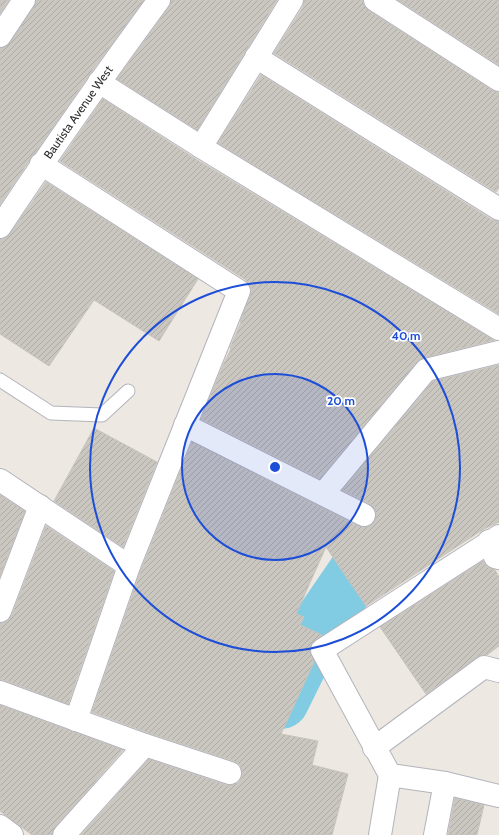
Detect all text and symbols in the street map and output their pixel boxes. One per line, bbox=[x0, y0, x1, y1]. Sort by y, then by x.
street label: Bautista Avenue West bbox=[40, 63, 116, 161]
text: 40 m bbox=[391, 328, 421, 343]
text: 20 m bbox=[327, 393, 355, 408]
centre of rings bbox=[268, 460, 282, 474]

